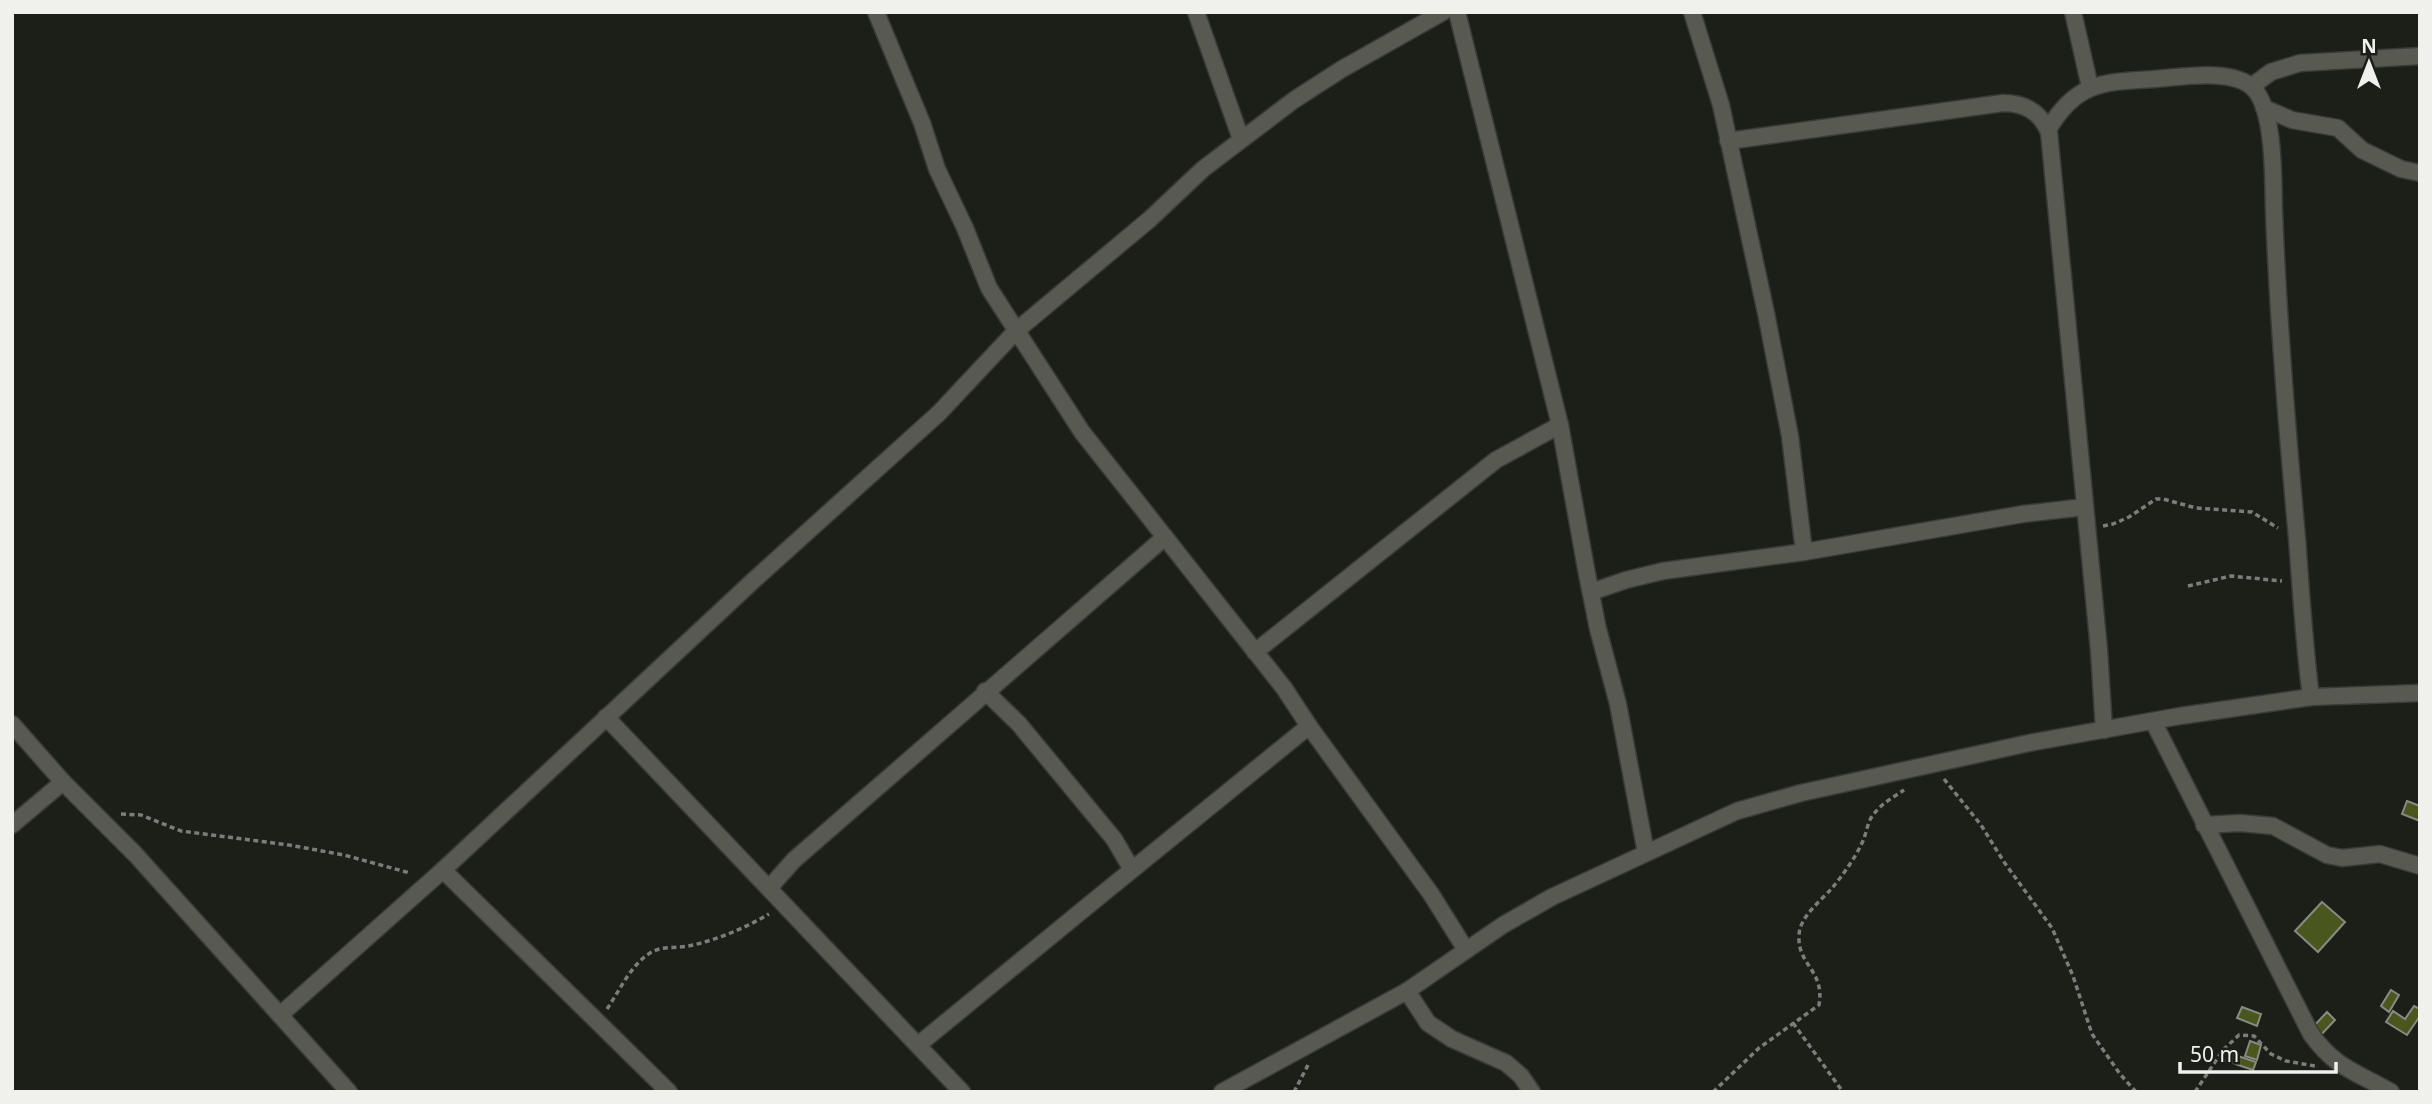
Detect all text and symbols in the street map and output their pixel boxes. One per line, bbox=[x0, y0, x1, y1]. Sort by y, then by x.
north arrow bbox=[2334, 28, 2404, 98]
text: N bbox=[2361, 33, 2377, 59]
scale bar bbox=[2180, 1030, 2336, 1074]
text: 50 m bbox=[2190, 1040, 2239, 1068]

